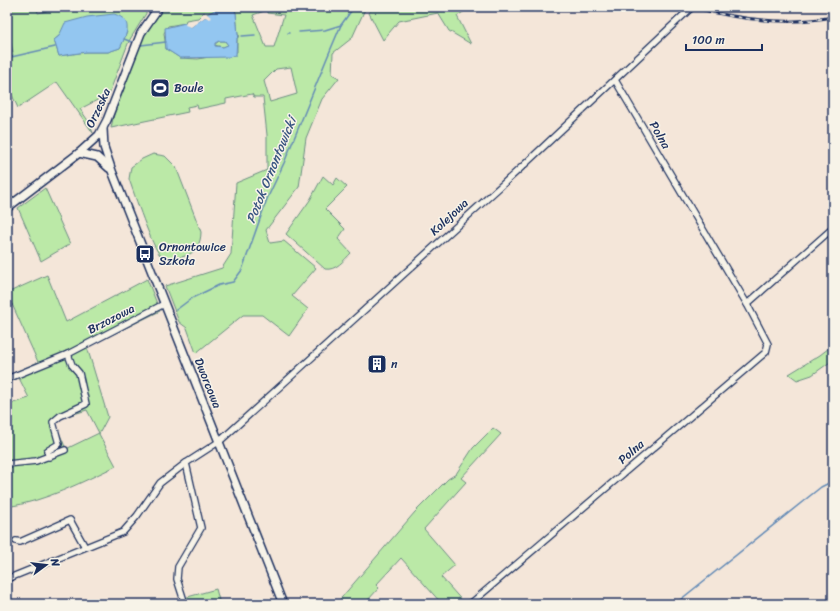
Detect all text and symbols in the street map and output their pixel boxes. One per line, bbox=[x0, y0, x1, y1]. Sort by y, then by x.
scale bar bbox=[686, 26, 762, 52]
text: 100 m bbox=[692, 29, 725, 51]
sports icon: Boule bbox=[149, 77, 171, 99]
place label: Boule bbox=[174, 77, 204, 99]
street label: Orzeska bbox=[79, 83, 117, 132]
water label: Potok Ornontowicki bbox=[239, 111, 304, 227]
street label: Polna bbox=[643, 117, 677, 154]
street label: Kolejowa bbox=[424, 193, 474, 241]
place label: Ornontowice Szkoła bbox=[159, 236, 226, 272]
bus stop icon: Ornontowice Szkoła bbox=[134, 243, 156, 265]
street label: Brzozowa bbox=[84, 298, 138, 340]
building icon: n bbox=[366, 353, 388, 375]
place label: n bbox=[391, 353, 398, 375]
street label: Dworcowa bbox=[188, 354, 228, 412]
street label: Polna bbox=[613, 433, 650, 470]
north arrow bbox=[26, 545, 66, 585]
text: N bbox=[45, 555, 65, 569]

